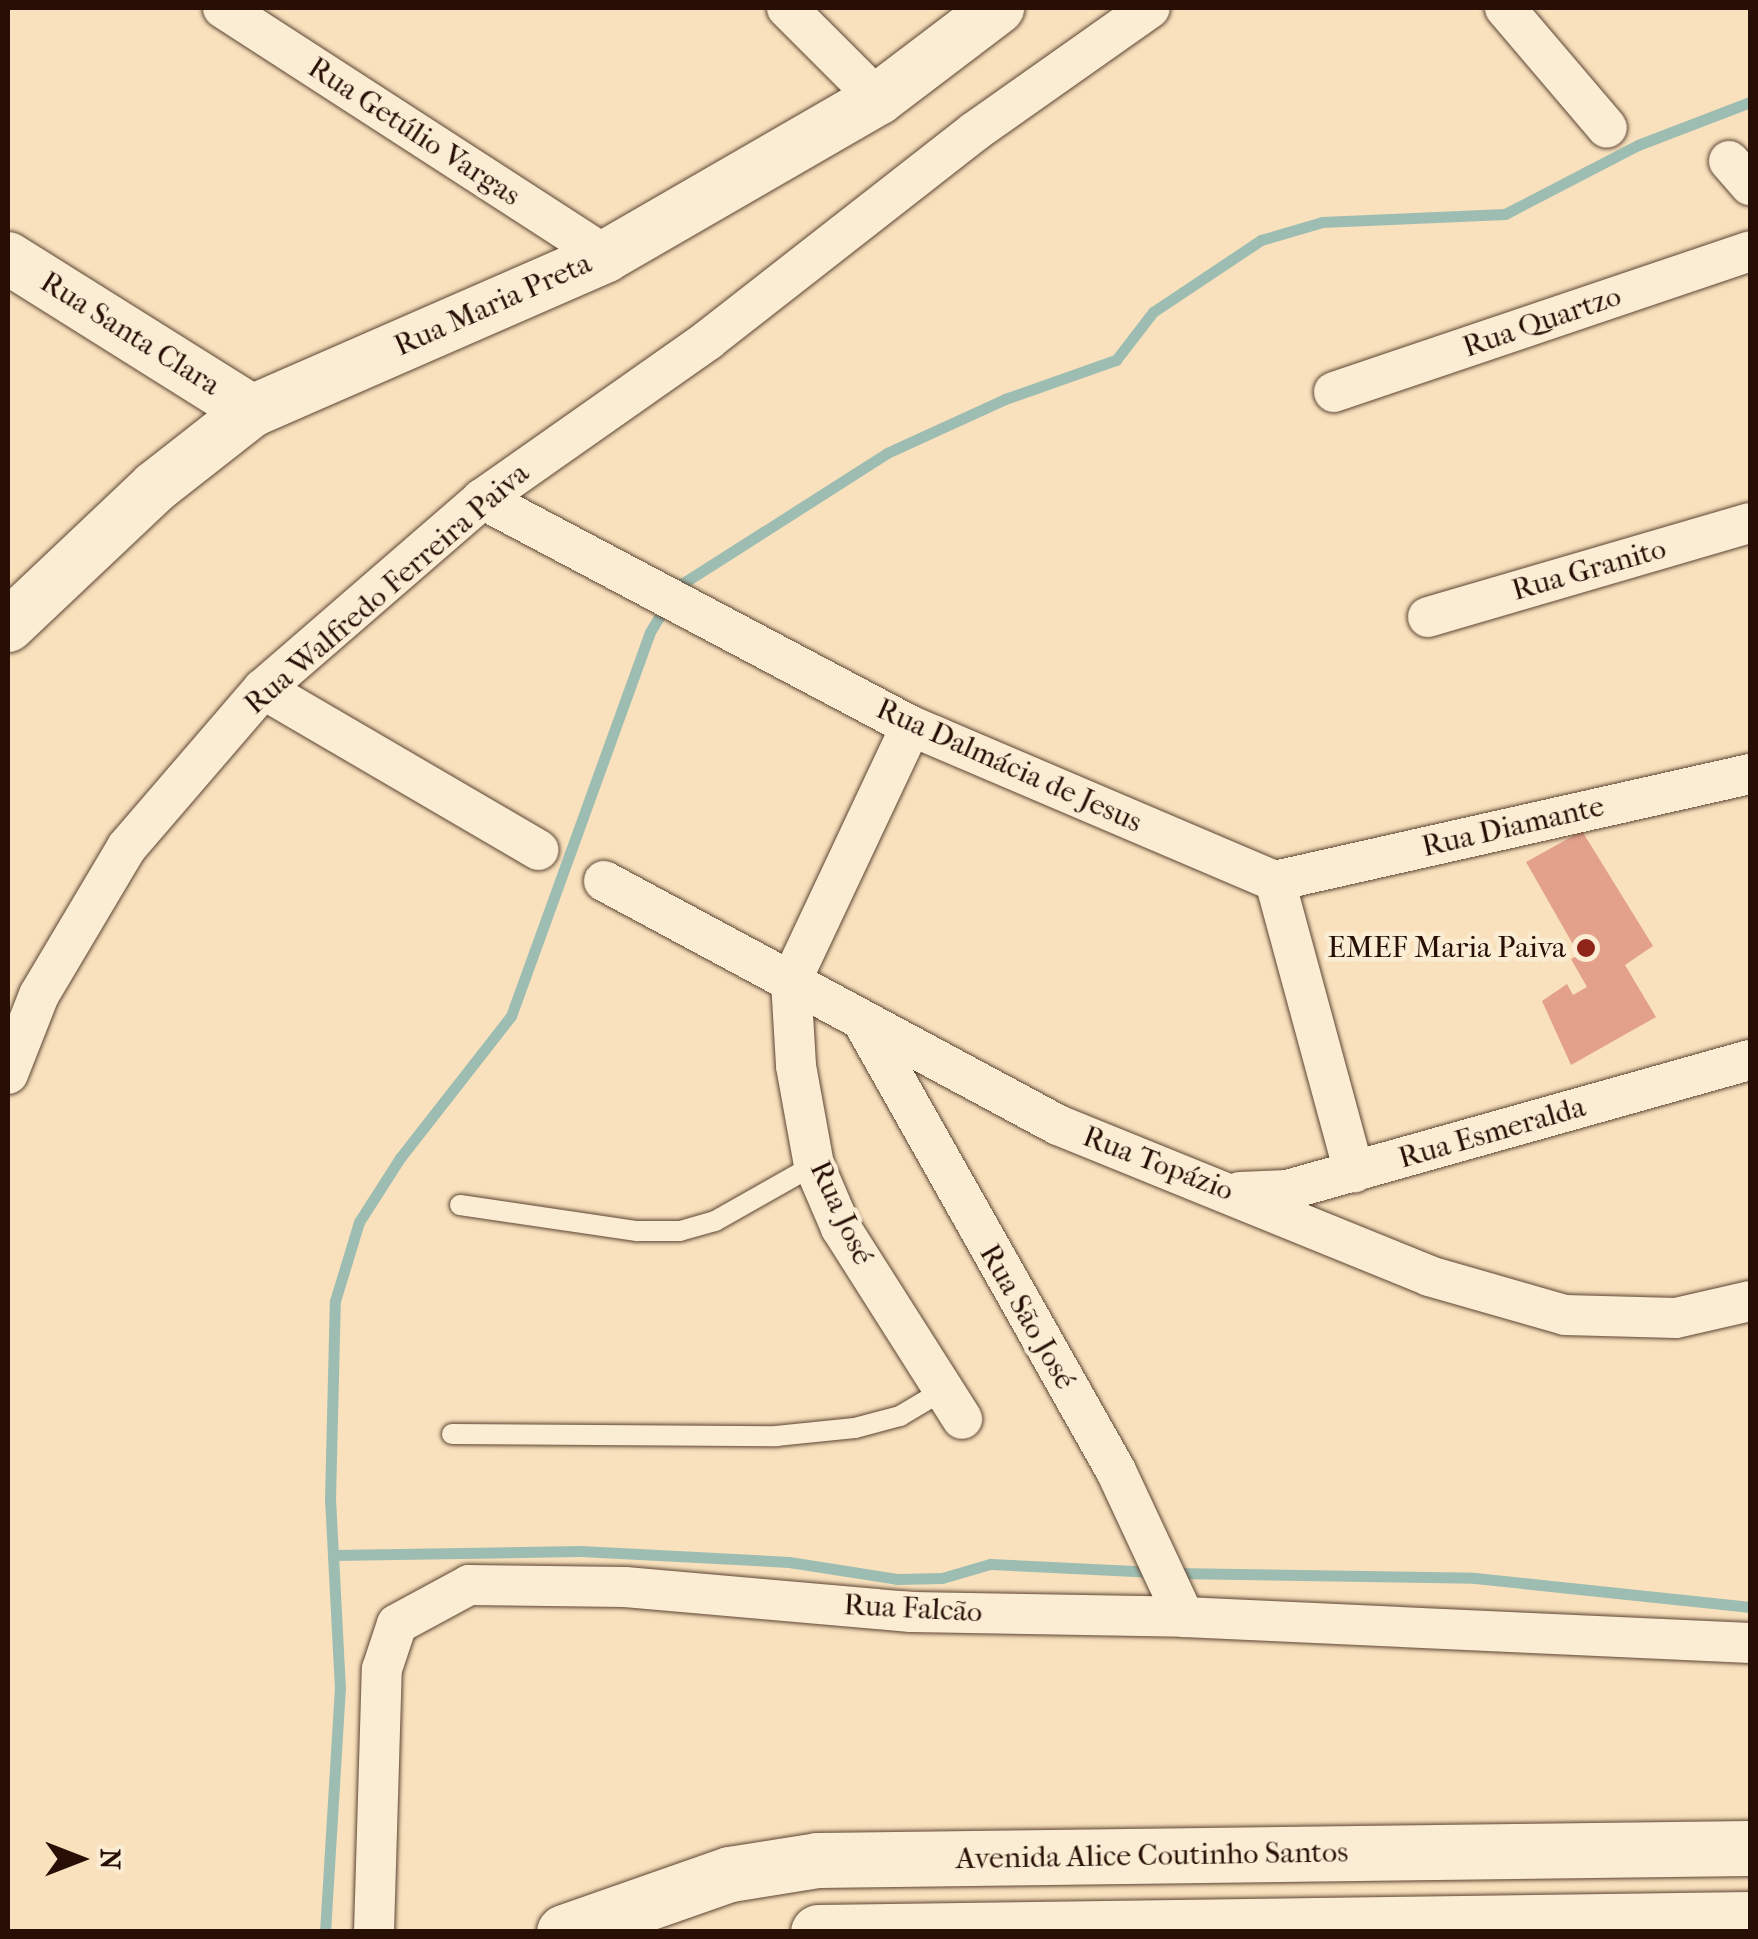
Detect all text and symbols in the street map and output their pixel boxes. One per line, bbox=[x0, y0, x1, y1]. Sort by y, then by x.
street label: Rua Getúlio Vargas bbox=[301, 50, 527, 214]
street label: Rua Maria Preta bbox=[389, 245, 597, 365]
street label: Rua Santa Clara bbox=[33, 264, 227, 404]
street label: Rua Quartzo bbox=[1458, 278, 1626, 366]
street label: Rua Walfredo Ferreira Paiva bbox=[237, 456, 537, 722]
street label: Rua Granito bbox=[1508, 531, 1670, 609]
street label: Rua Dalmácia de Jesus bbox=[871, 691, 1147, 841]
street label: Rua Diamante bbox=[1418, 789, 1608, 865]
place label: EMEF Maria Paiva bbox=[1328, 930, 1566, 966]
marker: EMEF Maria Paiva bbox=[1575, 937, 1597, 959]
street label: Rua Esmeralda bbox=[1394, 1089, 1590, 1177]
street label: Rua Topázio bbox=[1078, 1119, 1238, 1209]
street label: Rua José bbox=[801, 1155, 881, 1271]
street label: Rua São José bbox=[971, 1238, 1083, 1396]
street label: Rua Falcão bbox=[843, 1587, 983, 1631]
north arrow bbox=[30, 1809, 130, 1909]
street label: Avenida Alice Coutinho Santos bbox=[955, 1835, 1349, 1877]
text: N bbox=[94, 1848, 127, 1870]

